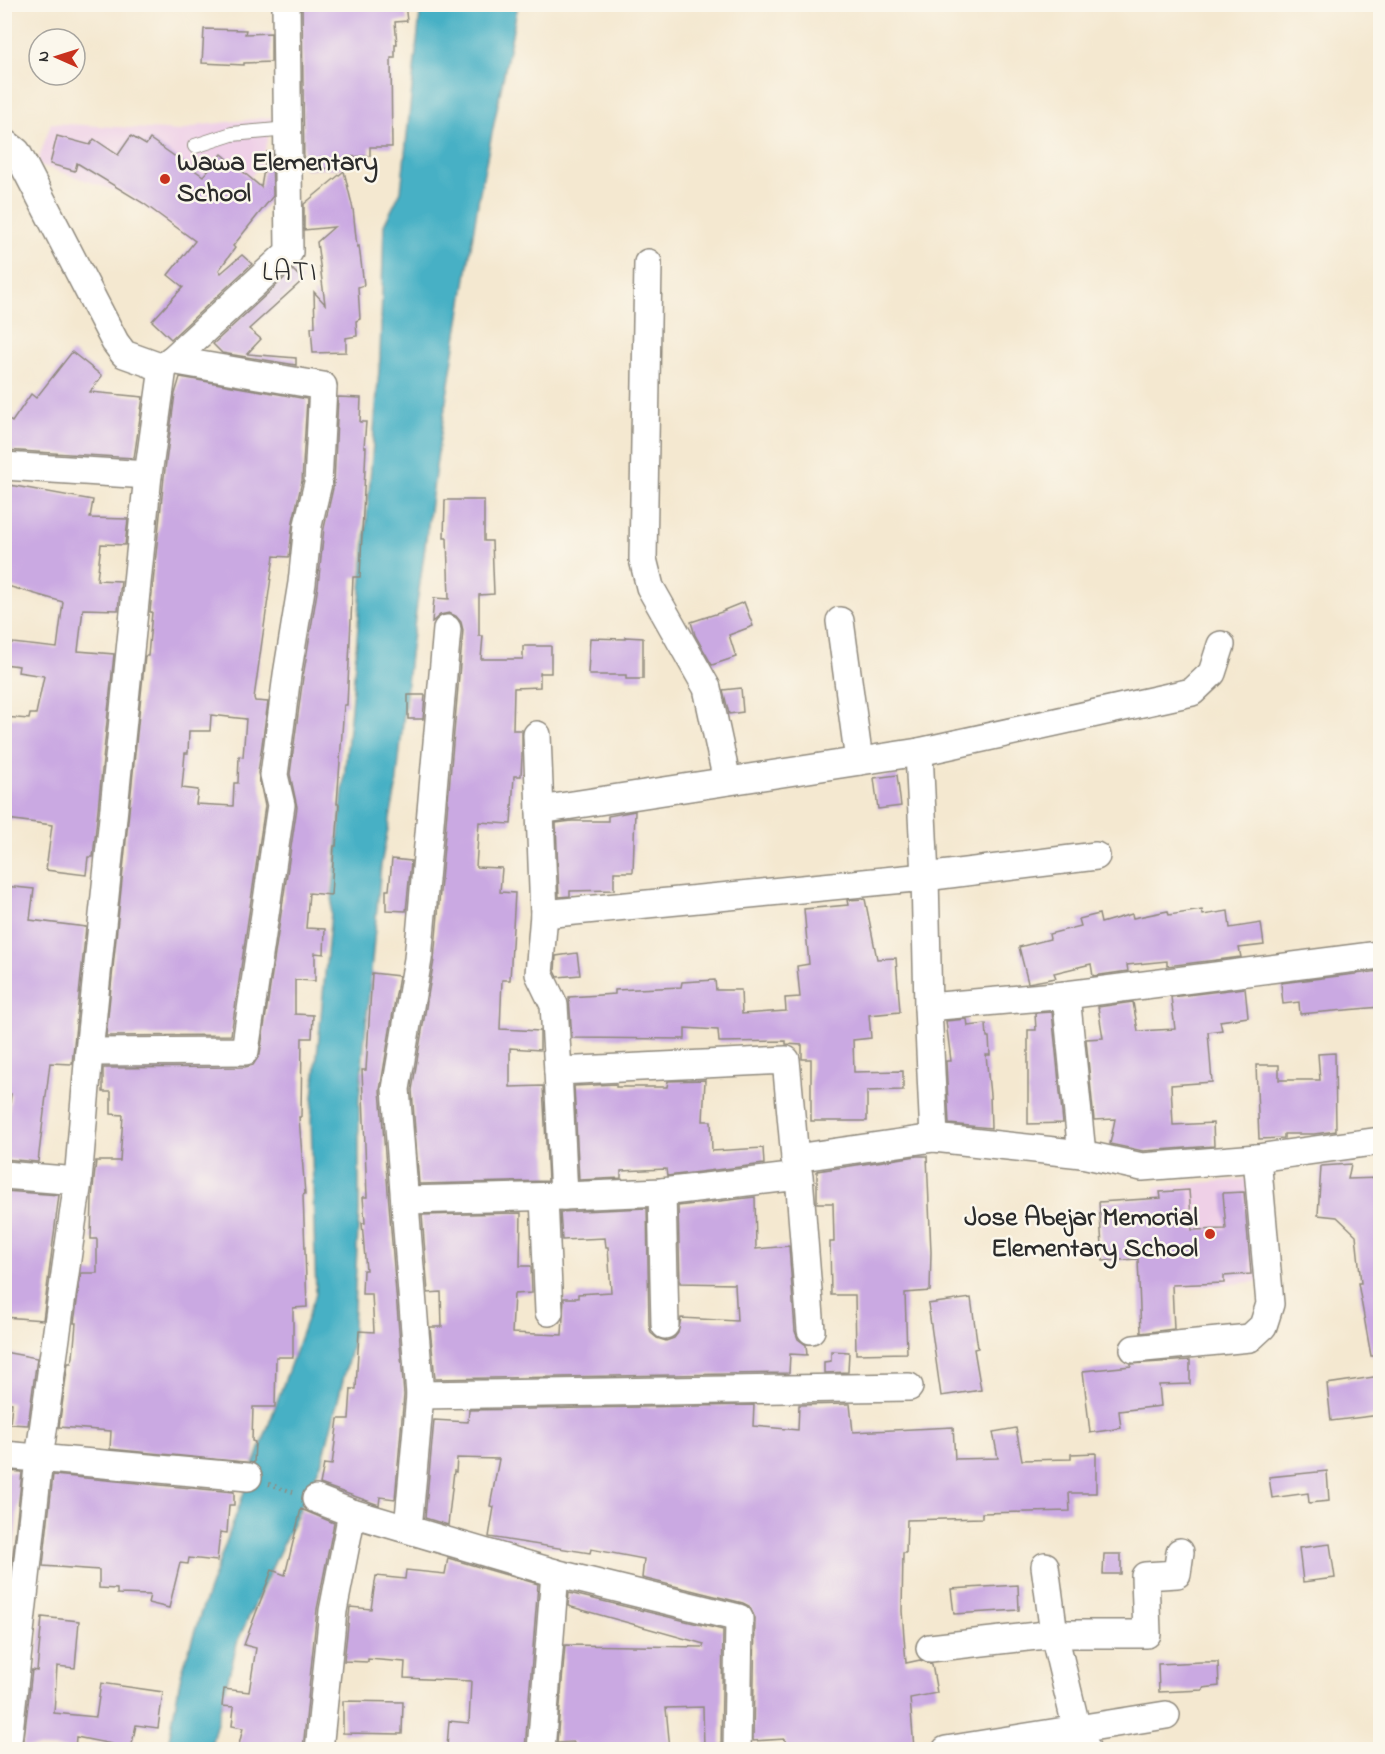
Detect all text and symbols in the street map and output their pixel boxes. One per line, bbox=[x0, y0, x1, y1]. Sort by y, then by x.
north arrow bbox=[27, 27, 87, 87]
text: N bbox=[32, 50, 56, 62]
place label: Wawa Elementary School bbox=[177, 144, 378, 214]
marker: Wawa Elementary School bbox=[158, 172, 172, 186]
district label: LATI bbox=[262, 253, 318, 294]
place label: Jose Abejar Memorial Elementary School bbox=[964, 1199, 1198, 1269]
marker: Jose Abejar Memorial Elementary School bbox=[1203, 1227, 1217, 1241]

